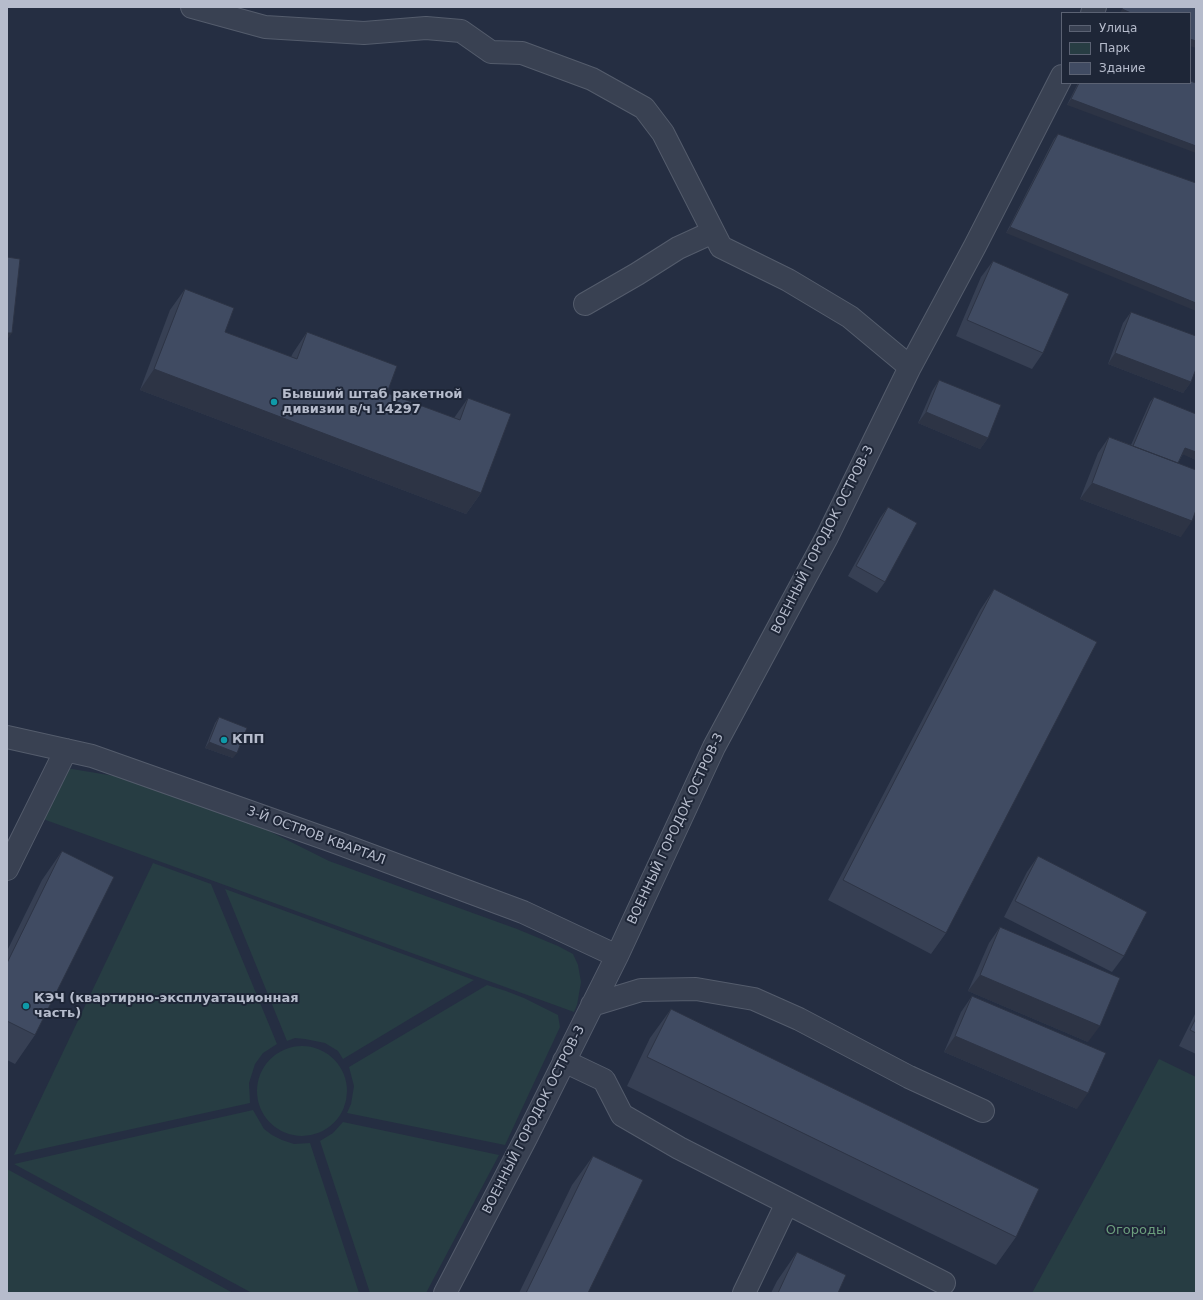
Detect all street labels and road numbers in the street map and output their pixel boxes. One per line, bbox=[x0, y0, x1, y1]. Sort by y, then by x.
street label: ВОЕННЫЙ ГОРОДОК ОСТРОВ-3 bbox=[769, 443, 877, 637]
street label: ВОЕННЫЙ ГОРОДОК ОСТРОВ-3 bbox=[625, 731, 727, 927]
street label: 3-Й ОСТРОВ КВАРТАЛ bbox=[244, 804, 388, 868]
street label: ВОЕННЫЙ ГОРОДОК ОСТРОВ-3 bbox=[480, 1023, 588, 1217]

